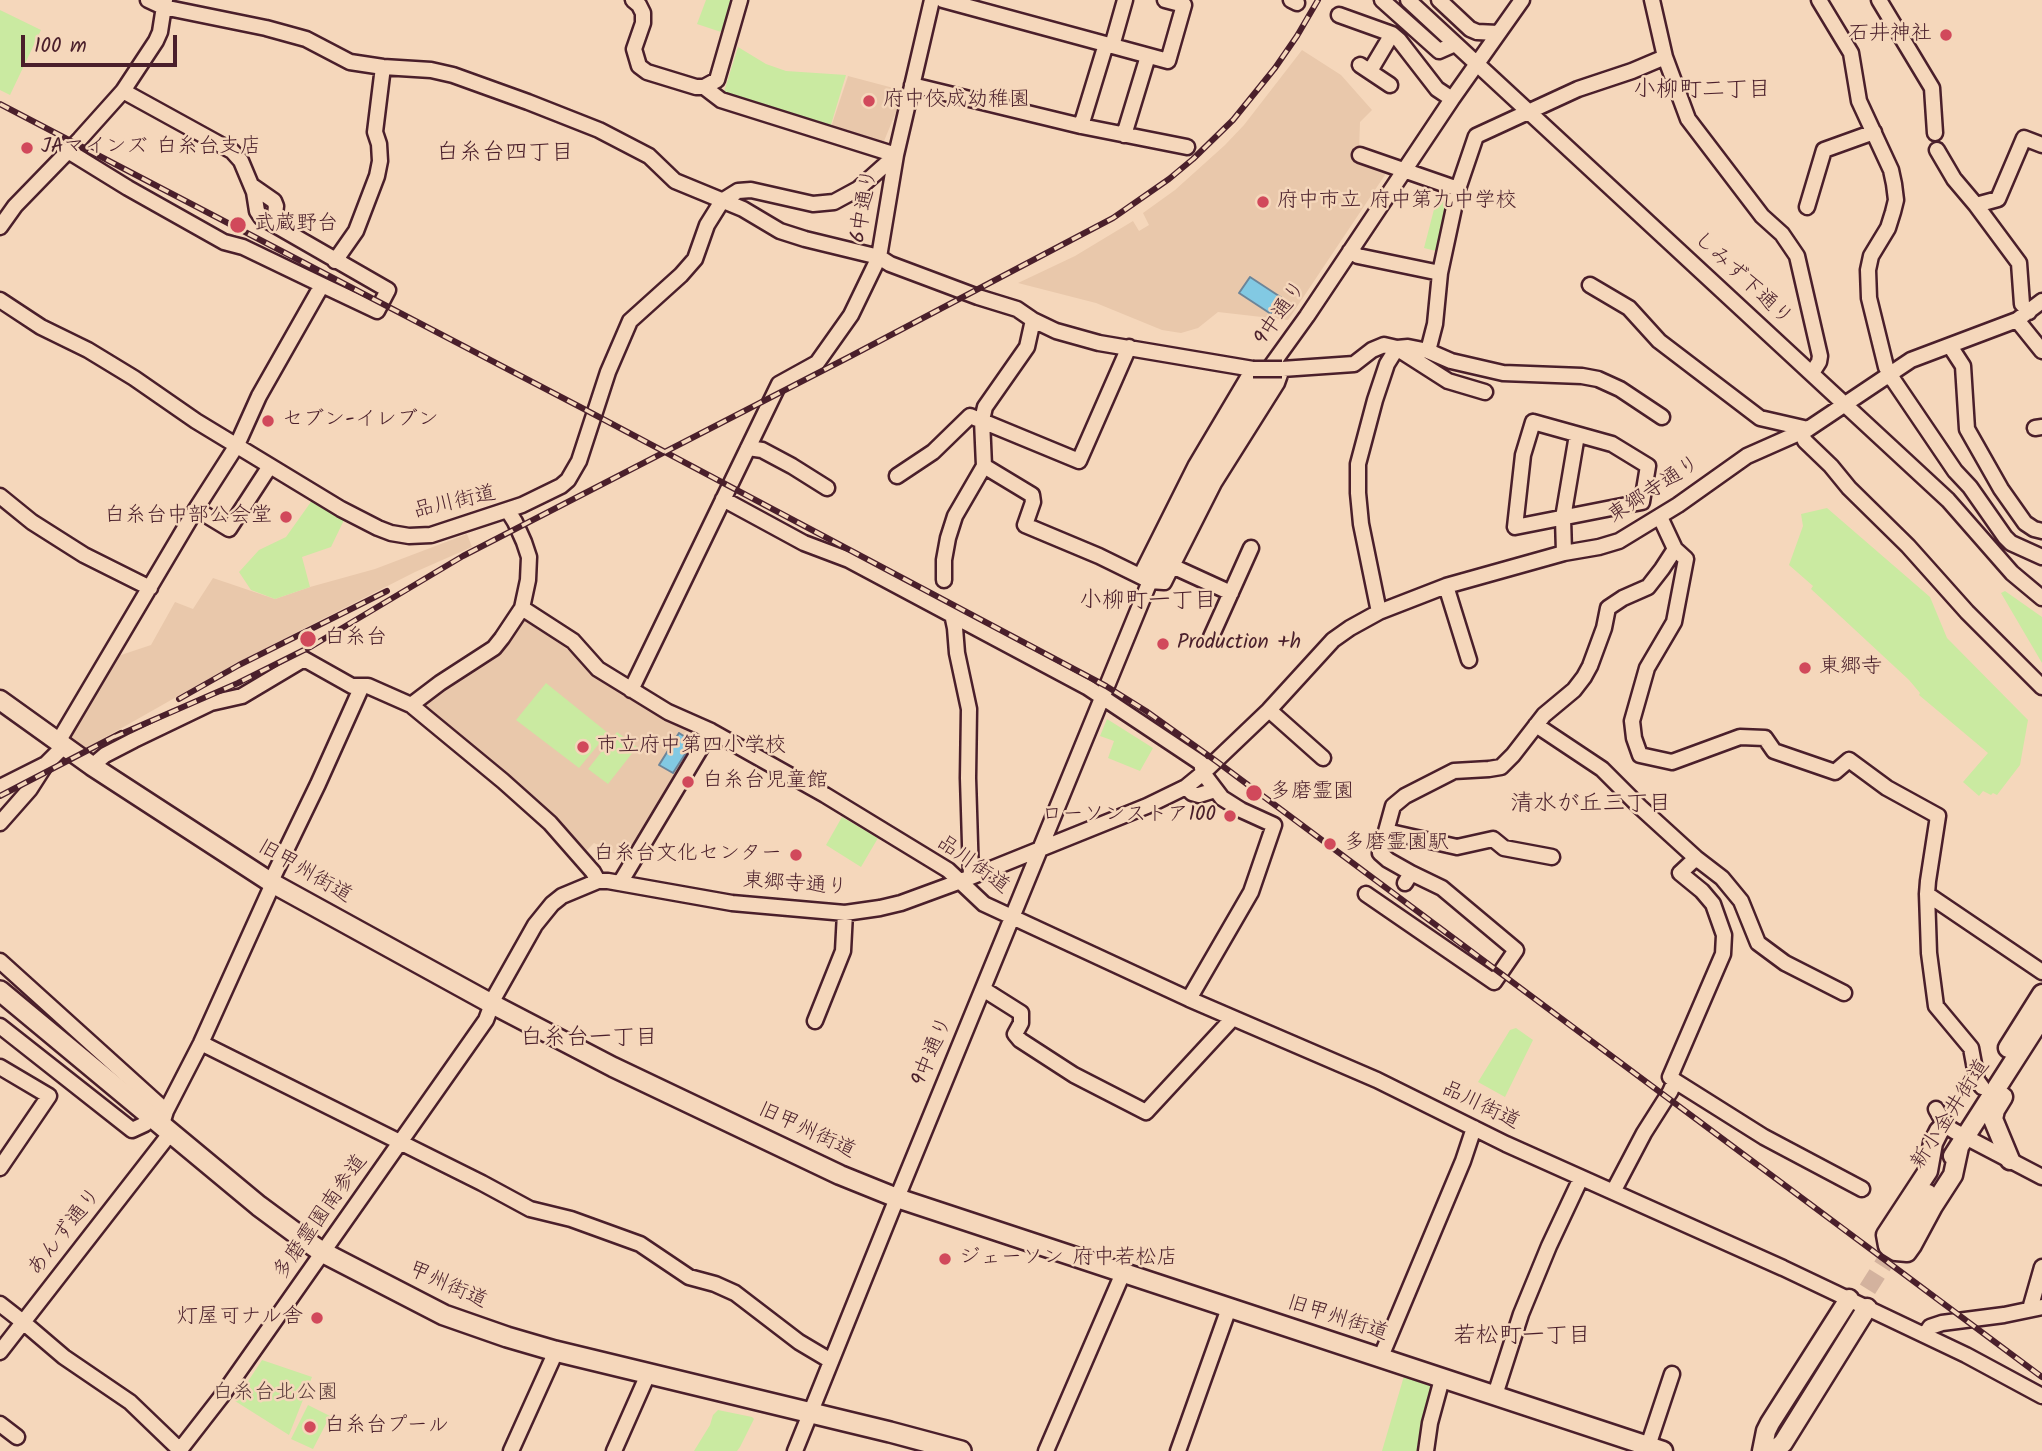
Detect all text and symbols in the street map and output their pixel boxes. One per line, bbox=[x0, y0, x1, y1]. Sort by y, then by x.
scale bar bbox=[24, 21, 180, 65]
place label: 石井神社 bbox=[1848, 22, 1932, 48]
marker: 石井神社 bbox=[1938, 27, 1954, 43]
text: 100 m bbox=[34, 30, 87, 63]
district label: 小柳町二丁目 bbox=[1633, 78, 1771, 106]
place label: 府中佼成幼稚園 bbox=[883, 88, 1030, 114]
marker: 府中佼成幼稚園 bbox=[861, 93, 877, 109]
place label: JAマインズ 白糸台支店 bbox=[41, 135, 261, 161]
marker: JAマインズ 白糸台支店 bbox=[19, 140, 35, 156]
district label: 白糸台四丁目 bbox=[436, 141, 574, 169]
street label: 6中通り bbox=[847, 167, 885, 245]
place label: 府中市立 府中第九中学校 bbox=[1277, 189, 1516, 215]
marker: 府中市立 府中第九中学校 bbox=[1255, 194, 1271, 210]
place label: 武蔵野台 bbox=[254, 212, 338, 238]
marker: 武蔵野台 bbox=[228, 215, 248, 235]
street label: しみず下通り bbox=[1687, 228, 1797, 332]
street label: 9中通り bbox=[1251, 277, 1313, 351]
place label: セブン-イレブン bbox=[282, 408, 439, 434]
marker: セブン-イレブン bbox=[260, 413, 276, 429]
street label: 東郷寺通り bbox=[1604, 452, 1706, 530]
street label: 品川街道 bbox=[411, 482, 499, 526]
place label: 白糸台中部公会堂 bbox=[104, 504, 272, 530]
marker: 白糸台中部公会堂 bbox=[278, 509, 294, 525]
district label: 小柳町一丁目 bbox=[1079, 589, 1217, 617]
place label: 白糸台 bbox=[324, 626, 387, 652]
marker: 白糸台 bbox=[298, 629, 318, 649]
place label: Production +h bbox=[1177, 631, 1301, 657]
marker: Production +h bbox=[1155, 636, 1171, 652]
place label: 東郷寺 bbox=[1819, 655, 1882, 681]
marker: 東郷寺 bbox=[1797, 660, 1813, 676]
place label: 市立府中第四小学校 bbox=[597, 734, 786, 760]
marker: 市立府中第四小学校 bbox=[575, 739, 591, 755]
place label: 白糸台児童館 bbox=[702, 769, 828, 795]
marker: 白糸台児童館 bbox=[680, 774, 696, 790]
place label: 多磨霊園 bbox=[1270, 780, 1354, 806]
marker: 多磨霊園 bbox=[1244, 783, 1264, 803]
district label: 清水が丘三丁目 bbox=[1511, 792, 1671, 820]
place label: ローソンストア100 bbox=[1041, 803, 1216, 829]
marker: ローソンストア100 bbox=[1222, 808, 1238, 824]
street label: 品川街道 bbox=[931, 831, 1013, 901]
place label: 多磨霊園駅 bbox=[1344, 831, 1449, 857]
street label: 旧甲州街道 bbox=[252, 836, 356, 910]
marker: 多磨霊園駅 bbox=[1322, 836, 1338, 852]
place label: 白糸台文化センター bbox=[593, 842, 782, 868]
marker: 白糸台文化センター bbox=[788, 847, 804, 863]
street label: 東郷寺通り bbox=[742, 870, 848, 902]
street label: 9中通り bbox=[908, 1013, 960, 1091]
district label: 白糸台一丁目 bbox=[520, 1026, 658, 1054]
street label: 新小金井街道 bbox=[1907, 1055, 1997, 1175]
street label: 品川街道 bbox=[1437, 1077, 1523, 1137]
street label: 旧甲州街道 bbox=[753, 1098, 859, 1166]
street label: 多磨霊園南参道 bbox=[270, 1151, 374, 1285]
street label: あんず通り bbox=[24, 1184, 108, 1282]
place label: ジェーソン 府中若松店 bbox=[959, 1246, 1177, 1272]
marker: ジェーソン 府中若松店 bbox=[937, 1251, 953, 1267]
street label: 甲州街道 bbox=[404, 1258, 490, 1316]
street label: 旧甲州街道 bbox=[1283, 1292, 1391, 1348]
place label: 灯屋可ナル舎 bbox=[177, 1305, 303, 1331]
marker: 灯屋可ナル舎 bbox=[309, 1310, 325, 1326]
district label: 若松町一丁目 bbox=[1453, 1324, 1591, 1352]
park label: 白糸台北公園 bbox=[212, 1381, 338, 1407]
place label: 白糸台プール bbox=[324, 1414, 449, 1440]
marker: 白糸台プール bbox=[302, 1419, 318, 1435]

